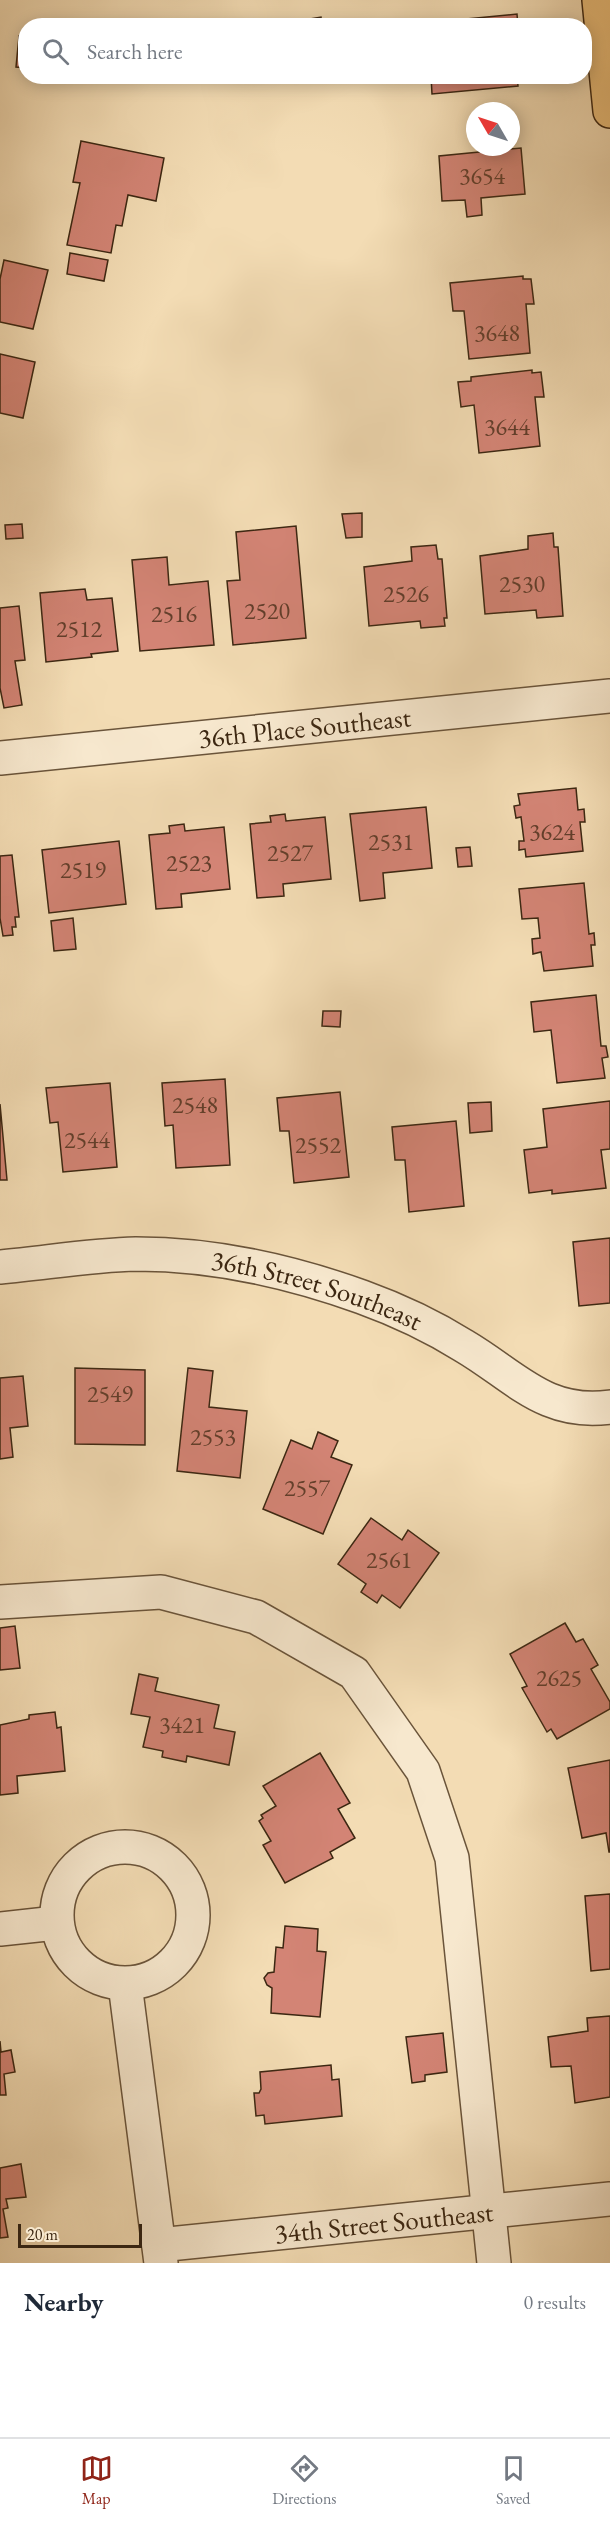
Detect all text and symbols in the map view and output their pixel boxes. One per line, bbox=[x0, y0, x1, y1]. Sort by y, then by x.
search box bbox=[18, 18, 592, 84]
icon: search bbox=[39, 35, 72, 68]
text: Search here bbox=[87, 37, 182, 66]
north arrow bbox=[466, 102, 520, 156]
house number: 3654 bbox=[459, 160, 506, 191]
house number: 3648 bbox=[474, 317, 520, 348]
house number: 3644 bbox=[484, 411, 531, 442]
house number: 2530 bbox=[499, 568, 545, 599]
house number: 2526 bbox=[383, 578, 429, 609]
house number: 2520 bbox=[244, 595, 290, 626]
house number: 2516 bbox=[151, 598, 197, 629]
house number: 2512 bbox=[56, 613, 103, 644]
street label: 36th Place Southeast bbox=[197, 699, 413, 755]
house number: 3624 bbox=[529, 816, 576, 847]
house number: 2531 bbox=[368, 826, 414, 857]
house number: 2527 bbox=[267, 837, 314, 868]
house number: 2523 bbox=[166, 847, 212, 878]
house number: 2519 bbox=[60, 854, 107, 885]
house number: 2548 bbox=[172, 1089, 218, 1120]
house number: 2544 bbox=[64, 1124, 111, 1155]
house number: 2552 bbox=[295, 1129, 342, 1160]
street label: 36th Street Southeast bbox=[209, 1242, 429, 1338]
house number: 2549 bbox=[87, 1378, 134, 1409]
house number: 2553 bbox=[190, 1421, 236, 1452]
house number: 2557 bbox=[284, 1472, 331, 1503]
house number: 2561 bbox=[366, 1544, 412, 1575]
house number: 2625 bbox=[536, 1662, 582, 1693]
house number: 3421 bbox=[159, 1709, 205, 1740]
street label: 34th Street Southeast bbox=[273, 2193, 495, 2251]
scale bar bbox=[18, 2221, 142, 2248]
text: 20 m bbox=[27, 2224, 58, 2245]
text: Nearby bbox=[24, 2285, 104, 2319]
text: 0 results bbox=[523, 2289, 586, 2315]
tab: Map bbox=[80, 2452, 113, 2509]
tab: Directions bbox=[272, 2452, 337, 2509]
tab: Saved bbox=[496, 2452, 530, 2509]

